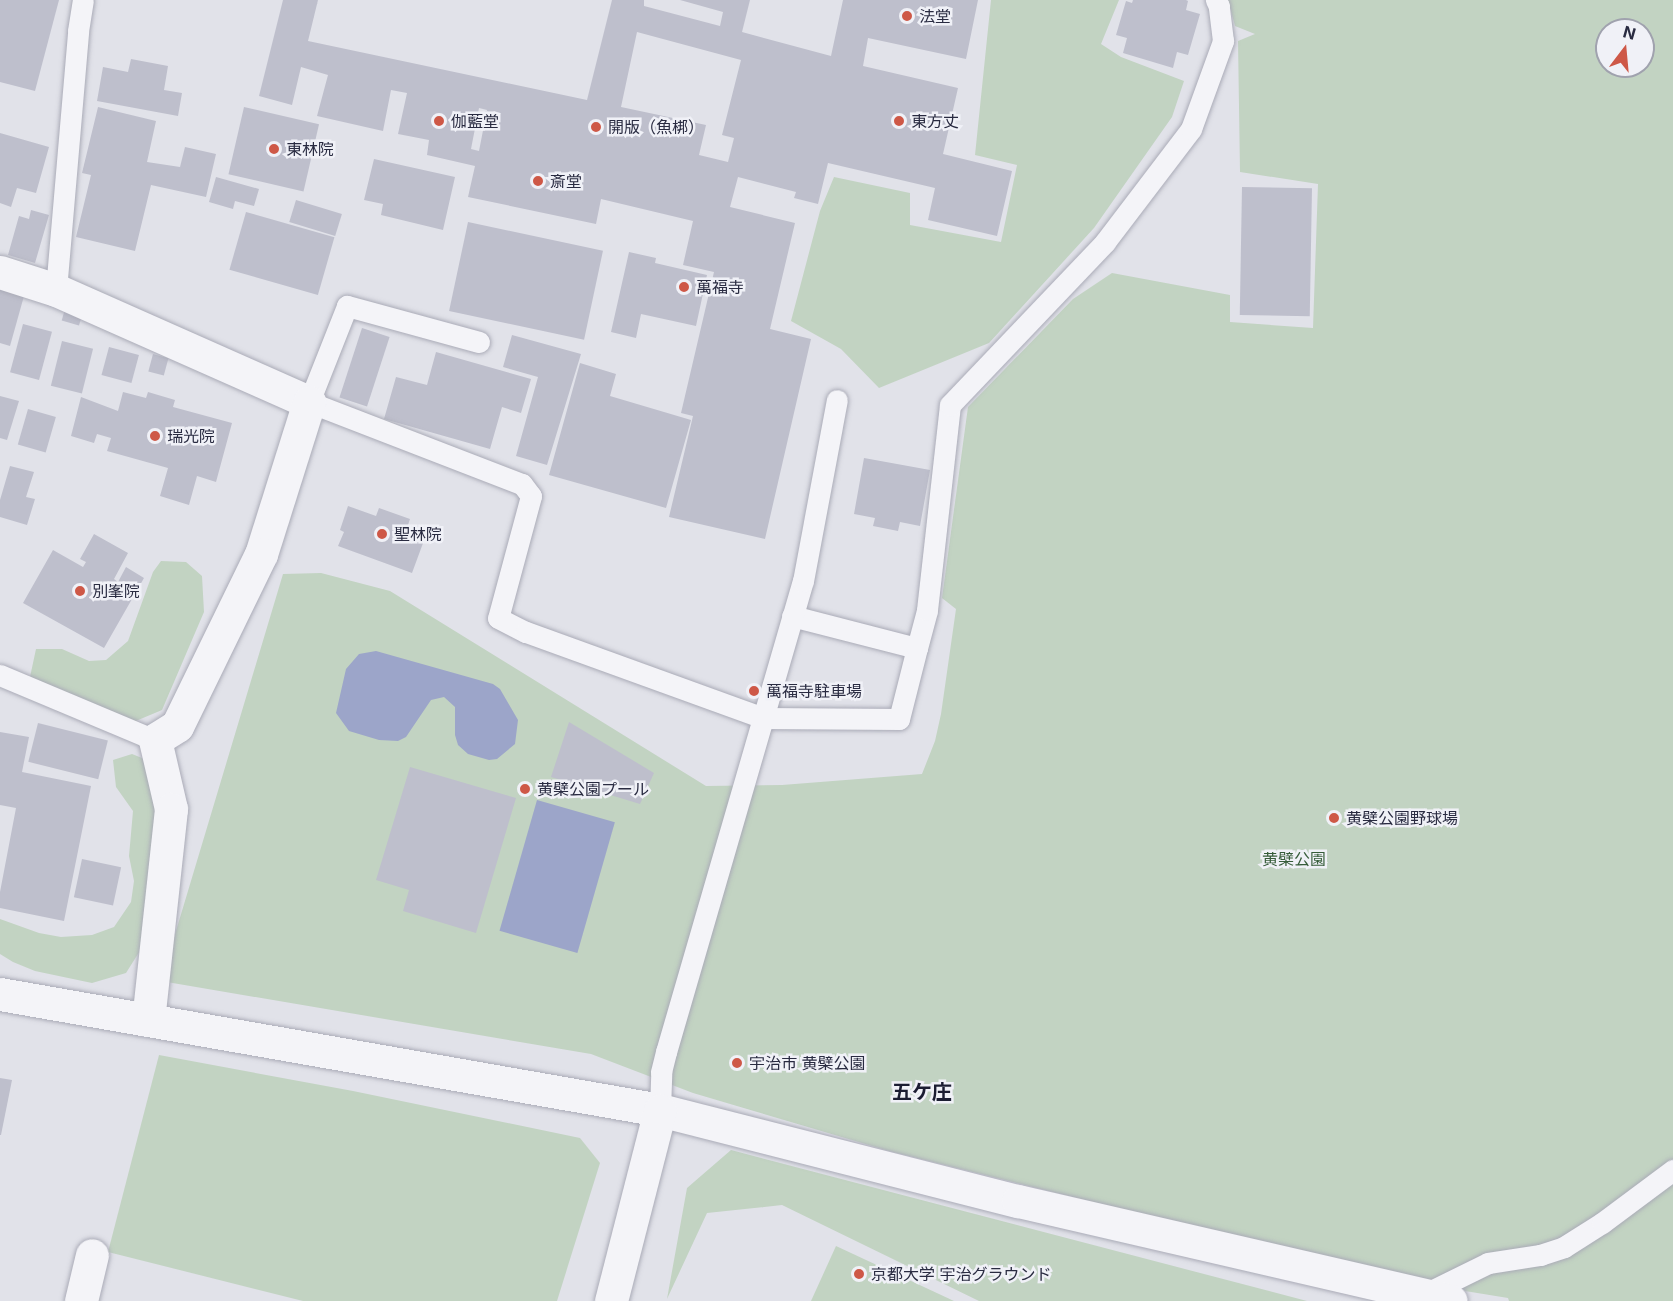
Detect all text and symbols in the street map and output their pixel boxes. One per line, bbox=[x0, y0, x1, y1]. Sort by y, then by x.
place label: 法堂 bbox=[919, 6, 951, 26]
marker: 法堂 bbox=[900, 9, 914, 23]
north arrow bbox=[1595, 18, 1655, 78]
text: N bbox=[1621, 21, 1638, 44]
place label: 伽藍堂 bbox=[451, 111, 499, 131]
place label: 東方丈 bbox=[911, 111, 959, 131]
marker: 伽藍堂 bbox=[432, 114, 446, 128]
marker: 東方丈 bbox=[892, 114, 906, 128]
place label: 開版（魚梆） bbox=[608, 117, 704, 137]
marker: 開版（魚梆） bbox=[589, 120, 603, 134]
place label: 東林院 bbox=[286, 139, 334, 159]
marker: 東林院 bbox=[267, 142, 281, 156]
place label: 斎堂 bbox=[550, 171, 582, 191]
marker: 斎堂 bbox=[531, 174, 545, 188]
place label: 萬福寺 bbox=[696, 277, 744, 297]
marker: 萬福寺 bbox=[677, 280, 691, 294]
place label: 瑞光院 bbox=[167, 426, 215, 446]
marker: 瑞光院 bbox=[148, 429, 162, 443]
place label: 聖林院 bbox=[394, 524, 442, 544]
marker: 聖林院 bbox=[375, 527, 389, 541]
place label: 別峯院 bbox=[92, 581, 140, 601]
marker: 別峯院 bbox=[73, 584, 87, 598]
place label: 萬福寺駐車場 bbox=[766, 681, 862, 701]
marker: 萬福寺駐車場 bbox=[747, 684, 761, 698]
place label: 黄檗公園プール bbox=[537, 779, 649, 799]
marker: 黄檗公園プール bbox=[518, 782, 532, 796]
place label: 黄檗公園野球場 bbox=[1346, 808, 1458, 828]
marker: 黄檗公園野球場 bbox=[1327, 811, 1341, 825]
park label: 黄檗公園 bbox=[1262, 849, 1326, 869]
place label: 宇治市 黄檗公園 bbox=[749, 1053, 865, 1073]
marker: 宇治市 黄檗公園 bbox=[730, 1056, 744, 1070]
district label: 五ケ庄 bbox=[892, 1080, 952, 1104]
place label: 京都大学 宇治グラウンド bbox=[871, 1264, 1051, 1284]
marker: 京都大学 宇治グラウンド bbox=[852, 1267, 866, 1281]

